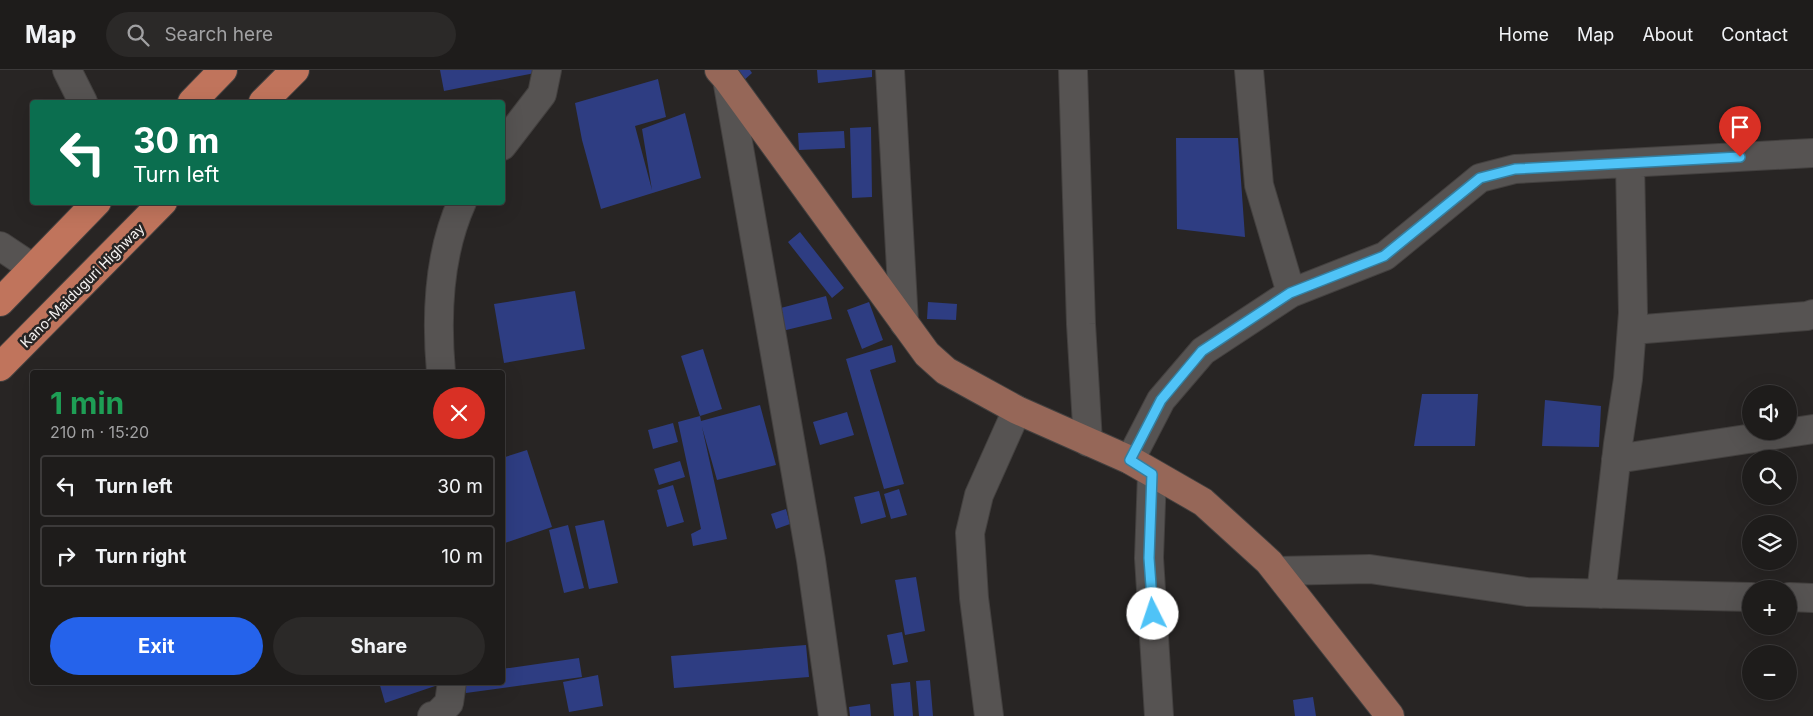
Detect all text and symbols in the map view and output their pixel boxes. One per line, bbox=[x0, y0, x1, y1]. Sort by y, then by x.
search box bbox=[106, 12, 456, 57]
text: Map bbox=[25, 20, 76, 49]
icon: search bbox=[124, 21, 152, 49]
text: Search here bbox=[164, 23, 273, 46]
text: Home bbox=[1499, 24, 1549, 45]
text: Map bbox=[1577, 24, 1614, 45]
text: About bbox=[1642, 24, 1693, 45]
text: Contact bbox=[1721, 24, 1788, 45]
pin bbox=[1719, 106, 1761, 157]
icon: arrive bbox=[1726, 113, 1754, 141]
text: 30 m bbox=[133, 119, 219, 161]
icon: left bbox=[50, 120, 115, 185]
text: Turn left bbox=[133, 161, 219, 187]
street label: Kano-Maiduguri Highway bbox=[16, 219, 148, 351]
text: 1 min bbox=[50, 385, 124, 421]
map controls bbox=[1742, 385, 1797, 700]
button: sound bbox=[1742, 385, 1797, 440]
button: close bbox=[433, 387, 485, 439]
text: 210 m · 15:20 bbox=[50, 422, 149, 442]
button: search bbox=[1742, 450, 1797, 505]
icon: left bbox=[52, 472, 80, 500]
text: Turn left bbox=[95, 475, 173, 498]
text: 30 m bbox=[437, 475, 483, 498]
button: layers bbox=[1742, 515, 1797, 570]
icon: right bbox=[52, 542, 80, 570]
text: Turn right bbox=[95, 545, 186, 568]
text: 10 m bbox=[441, 545, 483, 568]
button: + bbox=[1742, 580, 1797, 635]
position arrow bbox=[1126, 587, 1178, 639]
button: Exit bbox=[50, 617, 263, 675]
button: Share bbox=[273, 617, 485, 675]
button: − bbox=[1742, 645, 1797, 700]

